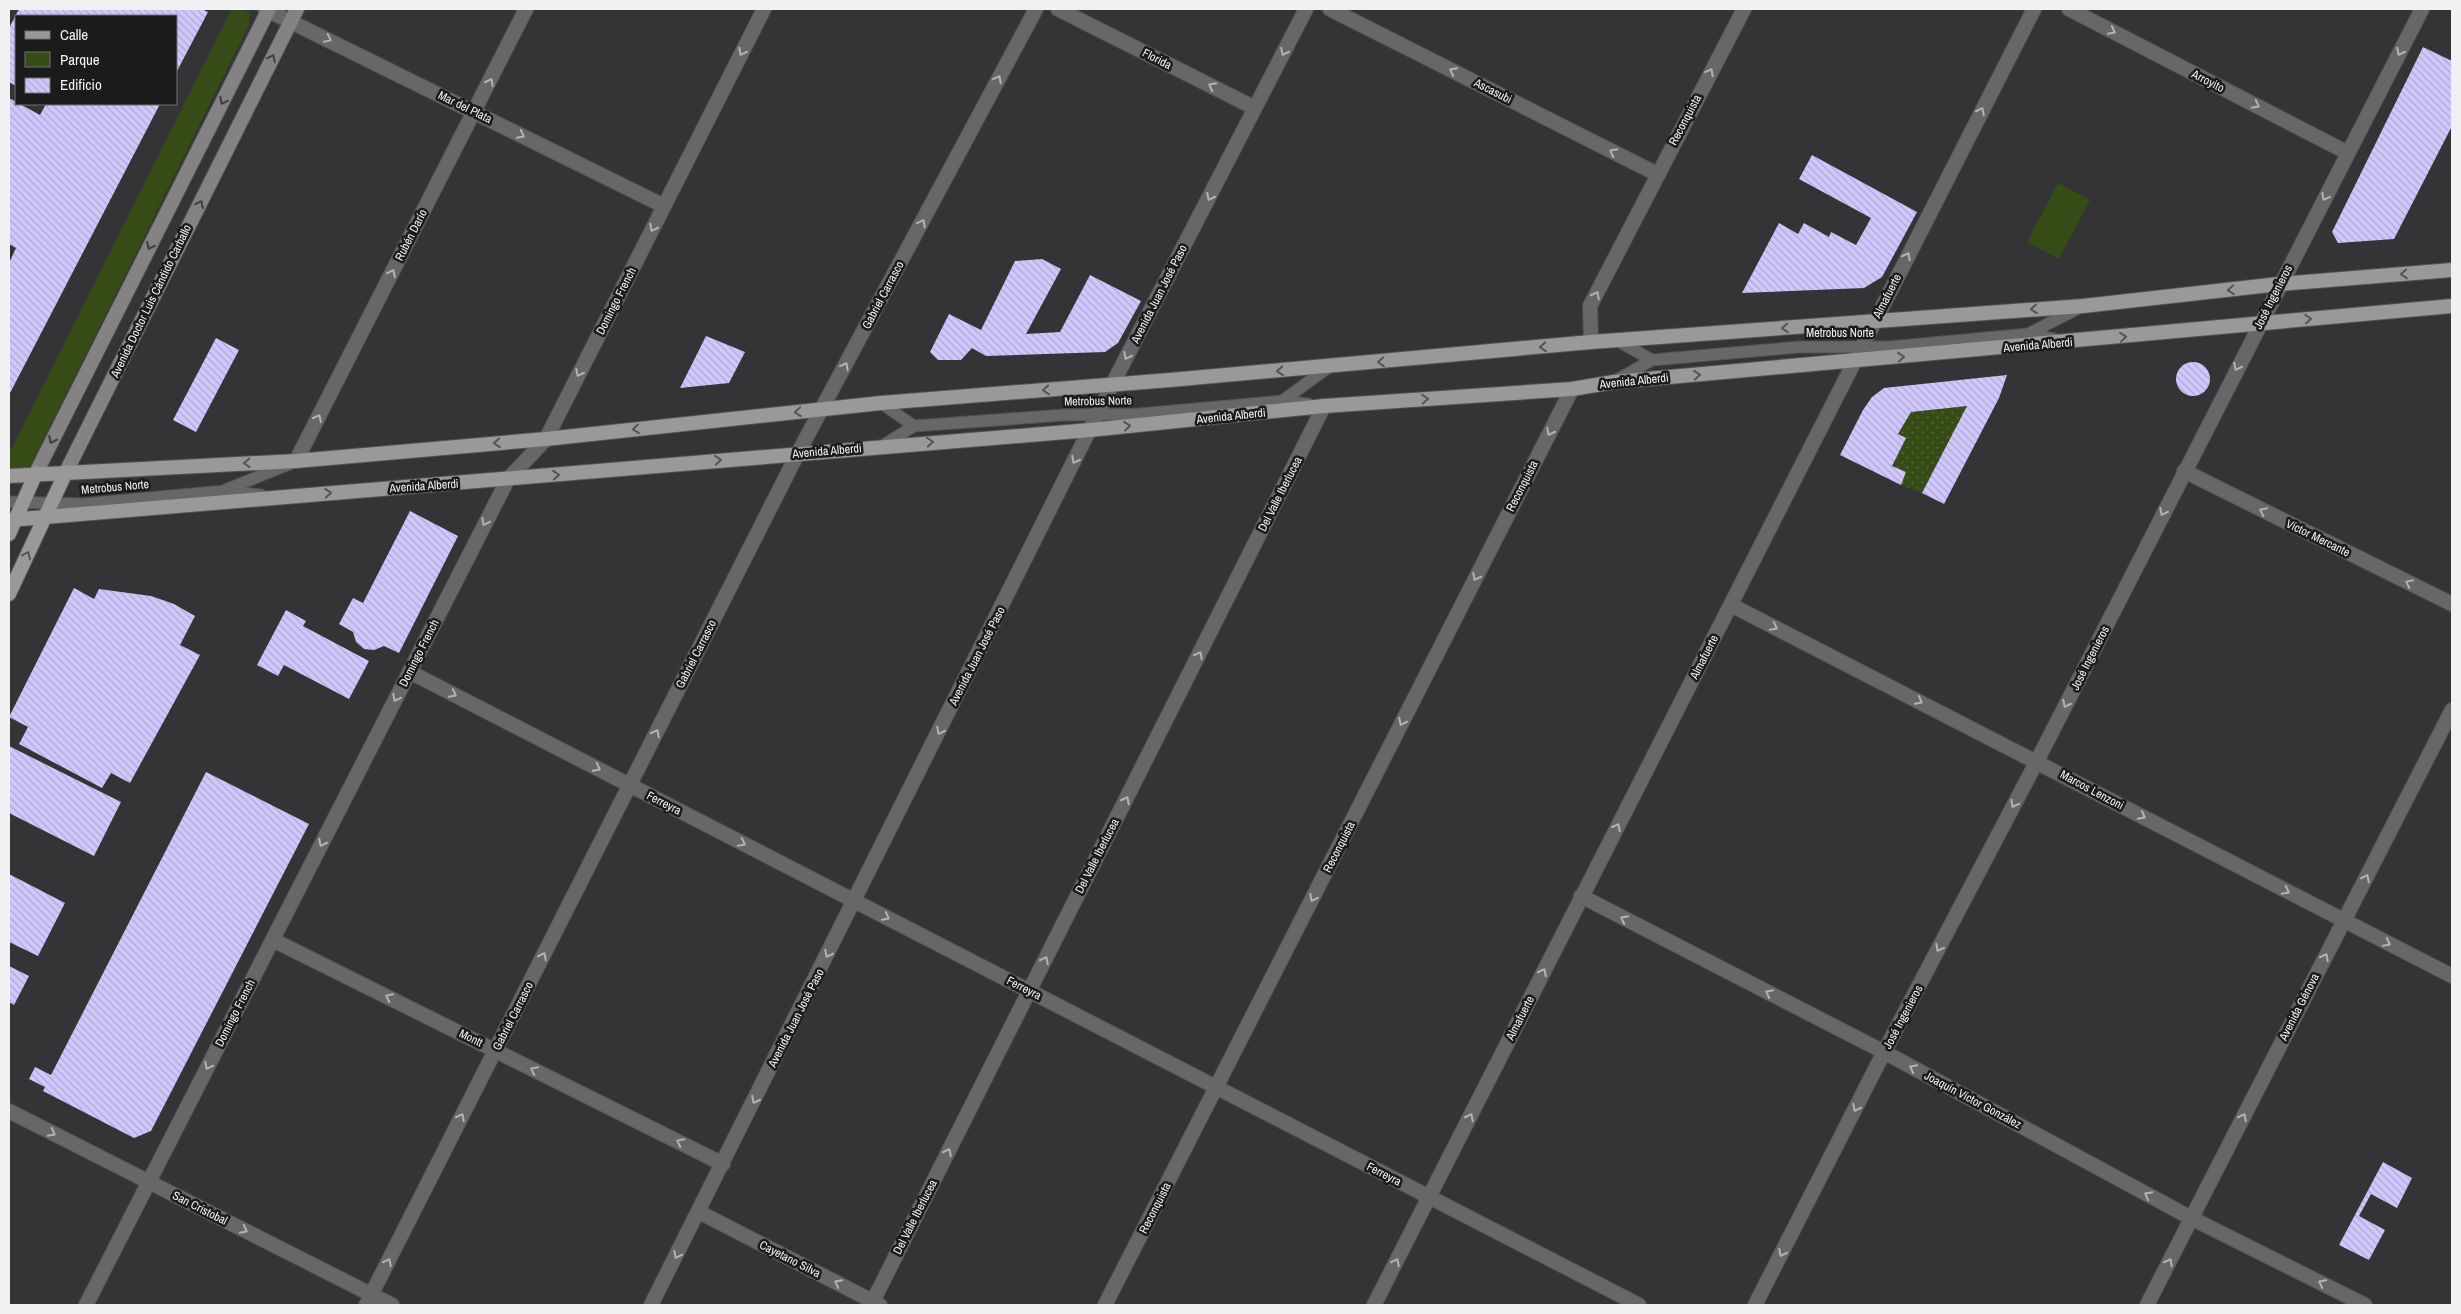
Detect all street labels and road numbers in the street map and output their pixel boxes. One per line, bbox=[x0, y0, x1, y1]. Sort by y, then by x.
street label: Florida bbox=[1140, 45, 1175, 73]
street label: Arroyito bbox=[2188, 66, 2227, 96]
street label: Ascasubi bbox=[1470, 74, 1515, 107]
street label: Mar del Plata bbox=[435, 87, 495, 127]
street label: Reconquista bbox=[1665, 91, 1705, 148]
street label: Rubén Darío bbox=[391, 207, 431, 263]
street label: Avenida Doctor Luis Cándido Carballo bbox=[106, 222, 195, 381]
street label: Avenida Juan José Paso bbox=[1127, 242, 1191, 347]
street label: Gabriel Carrasco bbox=[858, 258, 908, 332]
street label: José Ingenieros bbox=[2250, 262, 2296, 332]
street label: Domingo French bbox=[592, 265, 640, 337]
street label: Almafuerte bbox=[1869, 271, 1905, 322]
street label: Metrobus Norte bbox=[1806, 325, 1874, 341]
street label: Avenida Alberdi bbox=[2002, 334, 2073, 356]
street label: Avenida Alberdi bbox=[1598, 369, 1669, 393]
street label: Metrobus Norte bbox=[1064, 392, 1132, 410]
street label: Avenida Alberdi bbox=[1195, 404, 1266, 428]
street label: Avenida Alberdi bbox=[791, 440, 862, 462]
street label: Del Valle Iberlucea bbox=[1254, 453, 1306, 534]
street label: Reconquista bbox=[1502, 457, 1542, 514]
street label: Metrobus Norte bbox=[81, 476, 149, 498]
street label: Avenida Alberdi bbox=[388, 476, 459, 496]
street label: Víctor Mercante bbox=[2283, 516, 2353, 560]
street label: Avenida Juan José Paso bbox=[945, 604, 1009, 709]
street label: Domingo French bbox=[395, 617, 443, 689]
street label: Gabriel Carrasco bbox=[672, 617, 720, 691]
street label: José Ingenieros bbox=[2067, 623, 2113, 693]
street label: Almafuerte bbox=[1686, 632, 1722, 683]
street label: Marcos Lenzoni bbox=[2057, 767, 2127, 813]
street label: Ferreyra bbox=[644, 788, 684, 819]
street label: Del Valle Iberlucea bbox=[1071, 815, 1123, 896]
street label: Reconquista bbox=[1319, 818, 1359, 875]
street label: Avenida Juan José Paso bbox=[764, 966, 828, 1071]
street label: Avenida Génova bbox=[2275, 970, 2323, 1044]
street label: Ferreyra bbox=[1004, 973, 1044, 1004]
street label: Domingo French bbox=[211, 977, 259, 1049]
street label: Gabriel Carrasco bbox=[489, 979, 537, 1053]
street label: José Ingenieros bbox=[1879, 982, 1927, 1052]
street label: Almafuerte bbox=[1502, 993, 1538, 1044]
street label: Montt bbox=[456, 1025, 486, 1051]
street label: Joaquín Víctor González bbox=[1922, 1068, 2024, 1132]
street label: Ferreyra bbox=[1364, 1159, 1404, 1190]
street label: Del Valle Iberlucea bbox=[889, 1176, 941, 1257]
street label: Reconquista bbox=[1135, 1179, 1175, 1236]
street label: San Cristobal bbox=[170, 1187, 230, 1229]
street label: Cayetano Silva bbox=[757, 1237, 824, 1282]

